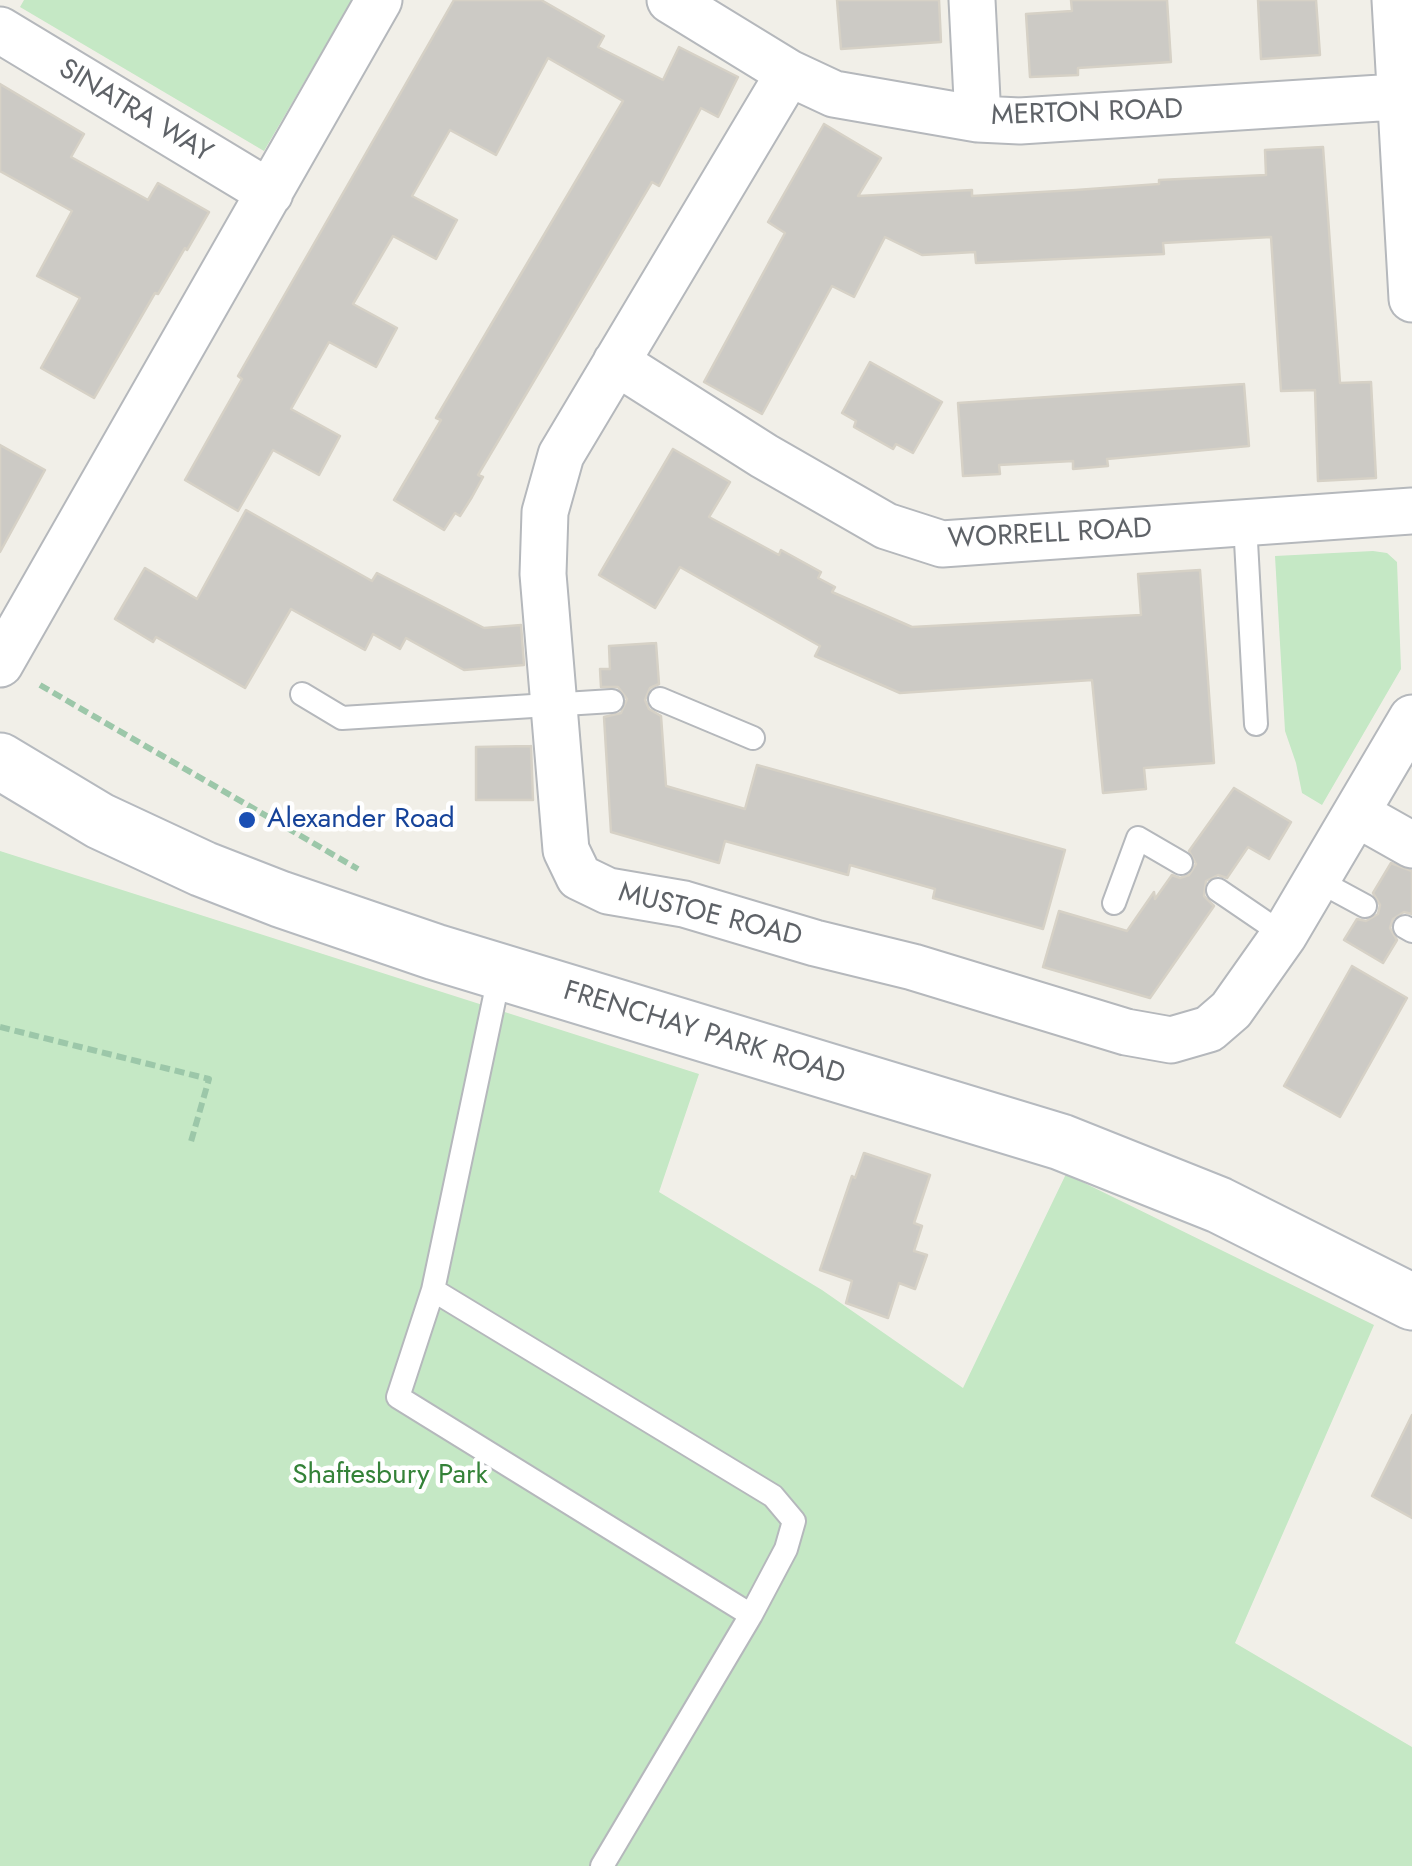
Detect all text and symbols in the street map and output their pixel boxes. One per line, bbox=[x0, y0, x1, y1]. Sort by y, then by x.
street label: SINATRA WAY bbox=[52, 53, 218, 171]
street label: MERTON ROAD bbox=[990, 94, 1184, 134]
street label: WORRELL ROAD bbox=[947, 513, 1153, 557]
place label: Alexander Road bbox=[267, 803, 455, 837]
marker: Alexander Road bbox=[236, 809, 258, 831]
street label: MUSTOE ROAD bbox=[615, 877, 805, 955]
street label: FRENCHAY PARK ROAD bbox=[559, 975, 849, 1093]
park label: Shaftesbury Park bbox=[292, 1459, 488, 1493]

